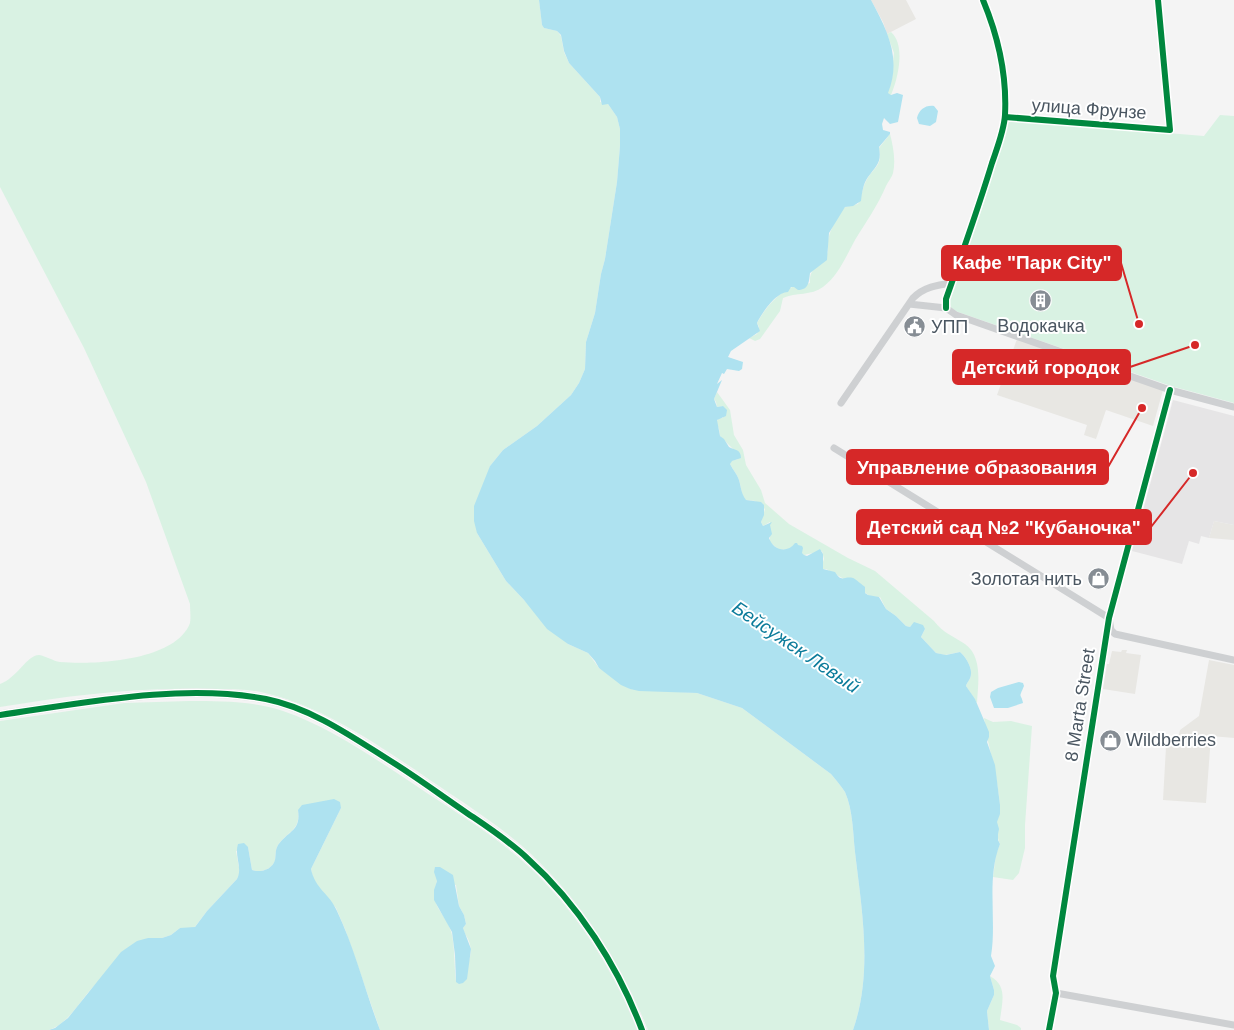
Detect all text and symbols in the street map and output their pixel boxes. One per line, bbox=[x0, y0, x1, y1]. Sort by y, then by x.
street label: улица Фрунзе bbox=[1031, 95, 1147, 123]
callout: Кафе "Парк City" bbox=[942, 246, 1121, 280]
text: Кафе "Парк City" bbox=[952, 252, 1112, 273]
building icon: Водокачка bbox=[1029, 289, 1053, 313]
public building icon: УПП bbox=[903, 315, 927, 339]
place label: Водокачка bbox=[997, 316, 1086, 336]
place label: УПП bbox=[931, 317, 968, 337]
callout: Детский городок bbox=[953, 350, 1130, 384]
text: Детский городок bbox=[962, 357, 1120, 378]
callout: Управление образования bbox=[847, 450, 1108, 484]
text: Управление образования bbox=[857, 457, 1097, 478]
callout: Детский сад №2 "Кубаночка" bbox=[857, 510, 1151, 544]
text: Детский сад №2 "Кубаночка" bbox=[867, 517, 1141, 538]
shop icon: Золотая нить bbox=[1086, 567, 1110, 591]
place label: Золотая нить bbox=[971, 569, 1082, 589]
water label: Бейсужек Левый bbox=[729, 597, 864, 697]
street label: 8 Marta Street bbox=[1061, 647, 1099, 763]
shop icon: Wildberries bbox=[1098, 728, 1122, 752]
place label: Wildberries bbox=[1126, 730, 1216, 750]

